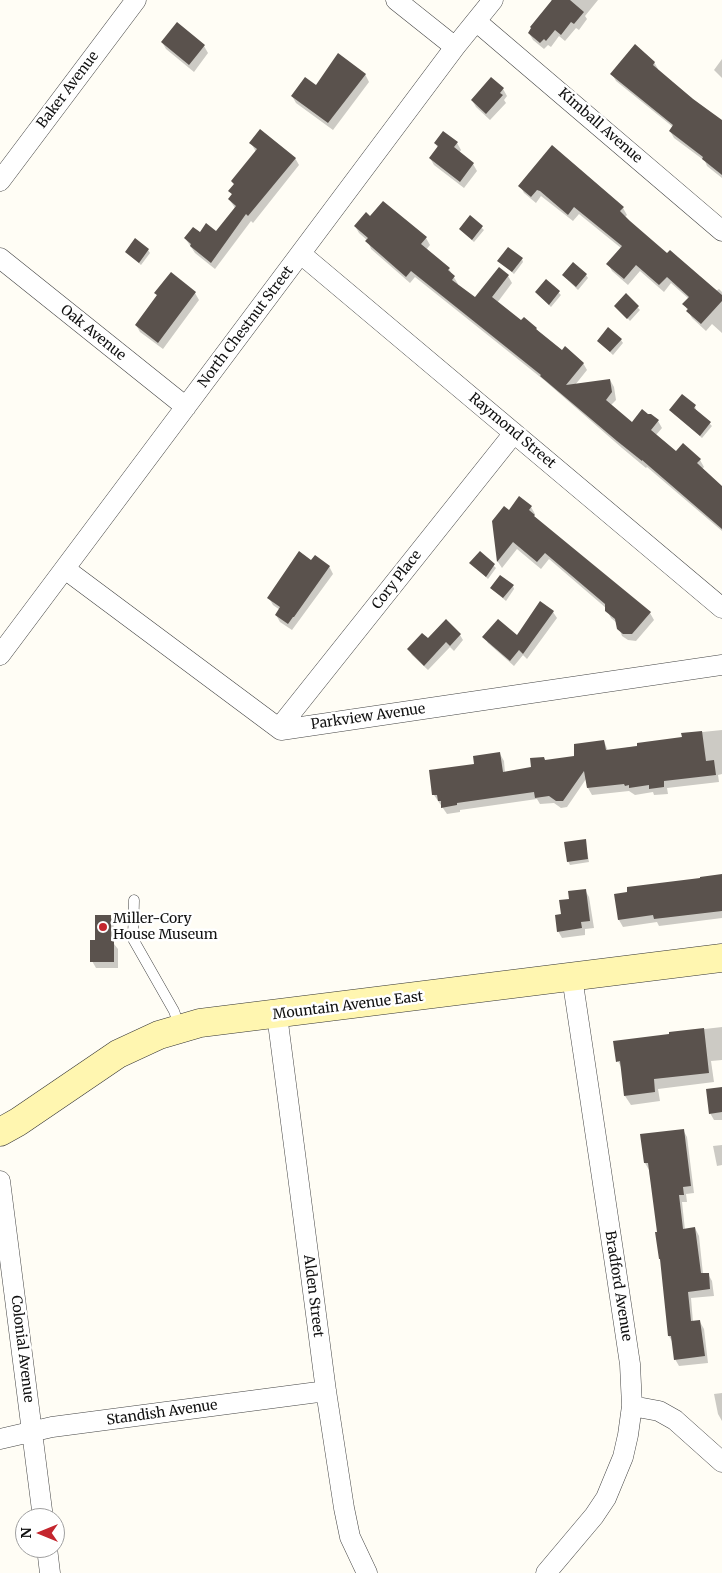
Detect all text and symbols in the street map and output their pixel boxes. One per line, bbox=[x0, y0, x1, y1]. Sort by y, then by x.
street label: Baker Avenue bbox=[34, 48, 102, 132]
street label: Kimball Avenue bbox=[555, 85, 645, 167]
street label: North Chestnut Street bbox=[195, 263, 297, 391]
street label: Oak Avenue bbox=[57, 302, 129, 364]
street label: Raymond Street bbox=[465, 390, 559, 472]
street label: Cory Place bbox=[369, 547, 425, 613]
street label: Parkview Avenue bbox=[310, 701, 426, 733]
place label: Miller-Cory House Museum bbox=[113, 911, 218, 944]
marker: Miller-Cory House Museum bbox=[97, 921, 109, 933]
street label: Mountain Avenue East bbox=[272, 988, 424, 1024]
street label: Bradford Avenue bbox=[601, 1230, 635, 1342]
street label: Alden Street bbox=[300, 1254, 326, 1338]
street label: Colonial Avenue bbox=[7, 1295, 37, 1403]
street label: Standish Avenue bbox=[105, 1397, 219, 1429]
north arrow bbox=[15, 1508, 65, 1558]
text: N bbox=[17, 1527, 35, 1539]

